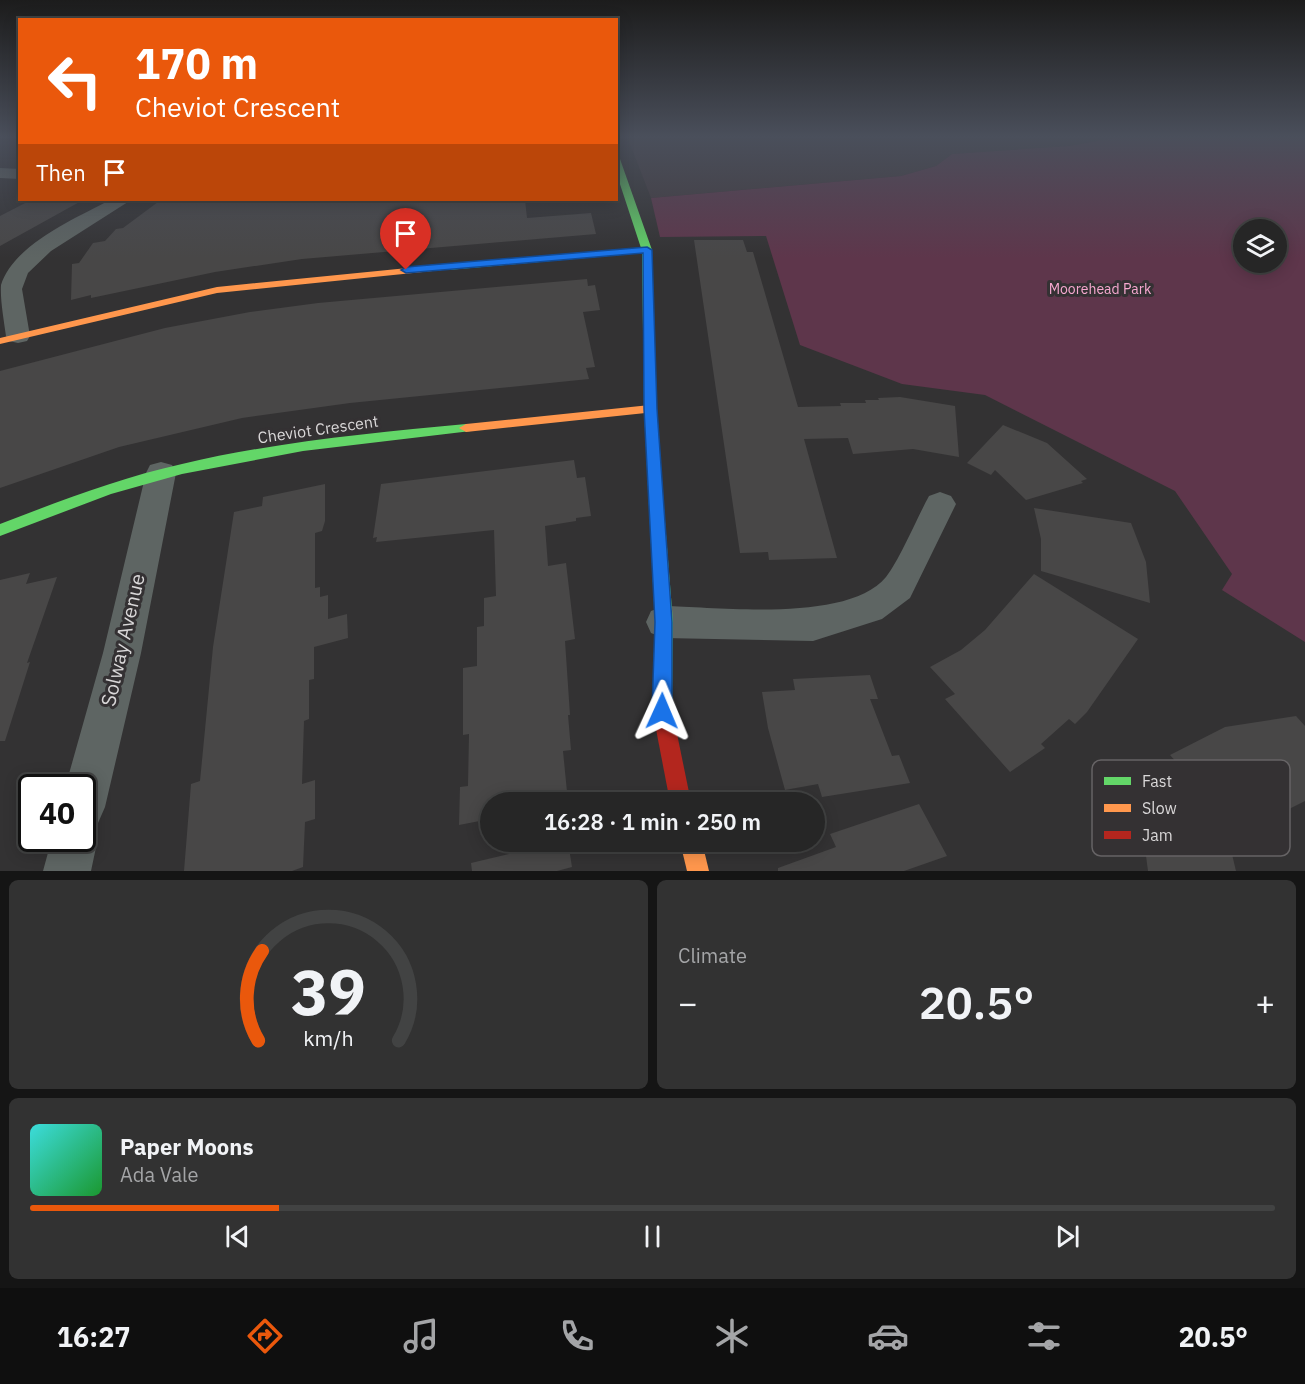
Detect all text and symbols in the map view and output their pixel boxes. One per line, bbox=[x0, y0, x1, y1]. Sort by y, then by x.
text: 170 m bbox=[135, 36, 258, 91]
icon: left bbox=[36, 42, 114, 120]
text: Cheviot Crescent bbox=[135, 89, 340, 124]
icon: arrive bbox=[98, 156, 131, 189]
text: Then bbox=[36, 158, 86, 187]
pin bbox=[380, 208, 431, 270]
icon: arrive bbox=[389, 217, 422, 250]
map controls bbox=[1233, 219, 1287, 273]
button: layers bbox=[1233, 219, 1287, 273]
park label: Moorehead Park bbox=[1049, 280, 1152, 298]
street label: Cheviot Crescent bbox=[256, 411, 380, 447]
street label: Solway Avenue bbox=[94, 571, 151, 709]
position arrow bbox=[630, 679, 694, 743]
legend bbox=[1092, 760, 1290, 856]
text: Fast bbox=[1142, 771, 1172, 791]
speed limit sign: 40 bbox=[18, 774, 96, 852]
text: Slow bbox=[1142, 798, 1177, 818]
text: 16:28 · 1 min · 250 m bbox=[544, 807, 761, 836]
text: Jam bbox=[1142, 825, 1173, 845]
text: Climate bbox=[678, 942, 747, 969]
text: 39 bbox=[291, 951, 366, 1032]
text: 20.5° bbox=[919, 973, 1034, 1031]
text: − bbox=[678, 981, 698, 1024]
text: + bbox=[1255, 981, 1275, 1024]
text: km/h bbox=[303, 1025, 354, 1053]
text: Paper Moons bbox=[120, 1132, 253, 1161]
text: Ada Vale bbox=[120, 1161, 199, 1188]
icon: previous bbox=[221, 1220, 254, 1253]
icon: pause bbox=[636, 1220, 669, 1253]
icon: next bbox=[1051, 1220, 1084, 1253]
icon: directions bbox=[244, 1315, 286, 1357]
icon: music bbox=[400, 1315, 442, 1357]
icon: phone bbox=[556, 1315, 598, 1357]
icon: climate bbox=[711, 1315, 753, 1357]
icon: car bbox=[867, 1315, 909, 1357]
icon: filters bbox=[1023, 1315, 1065, 1357]
text: 16:27 bbox=[57, 1319, 131, 1354]
text: 20.5° bbox=[1178, 1319, 1248, 1354]

